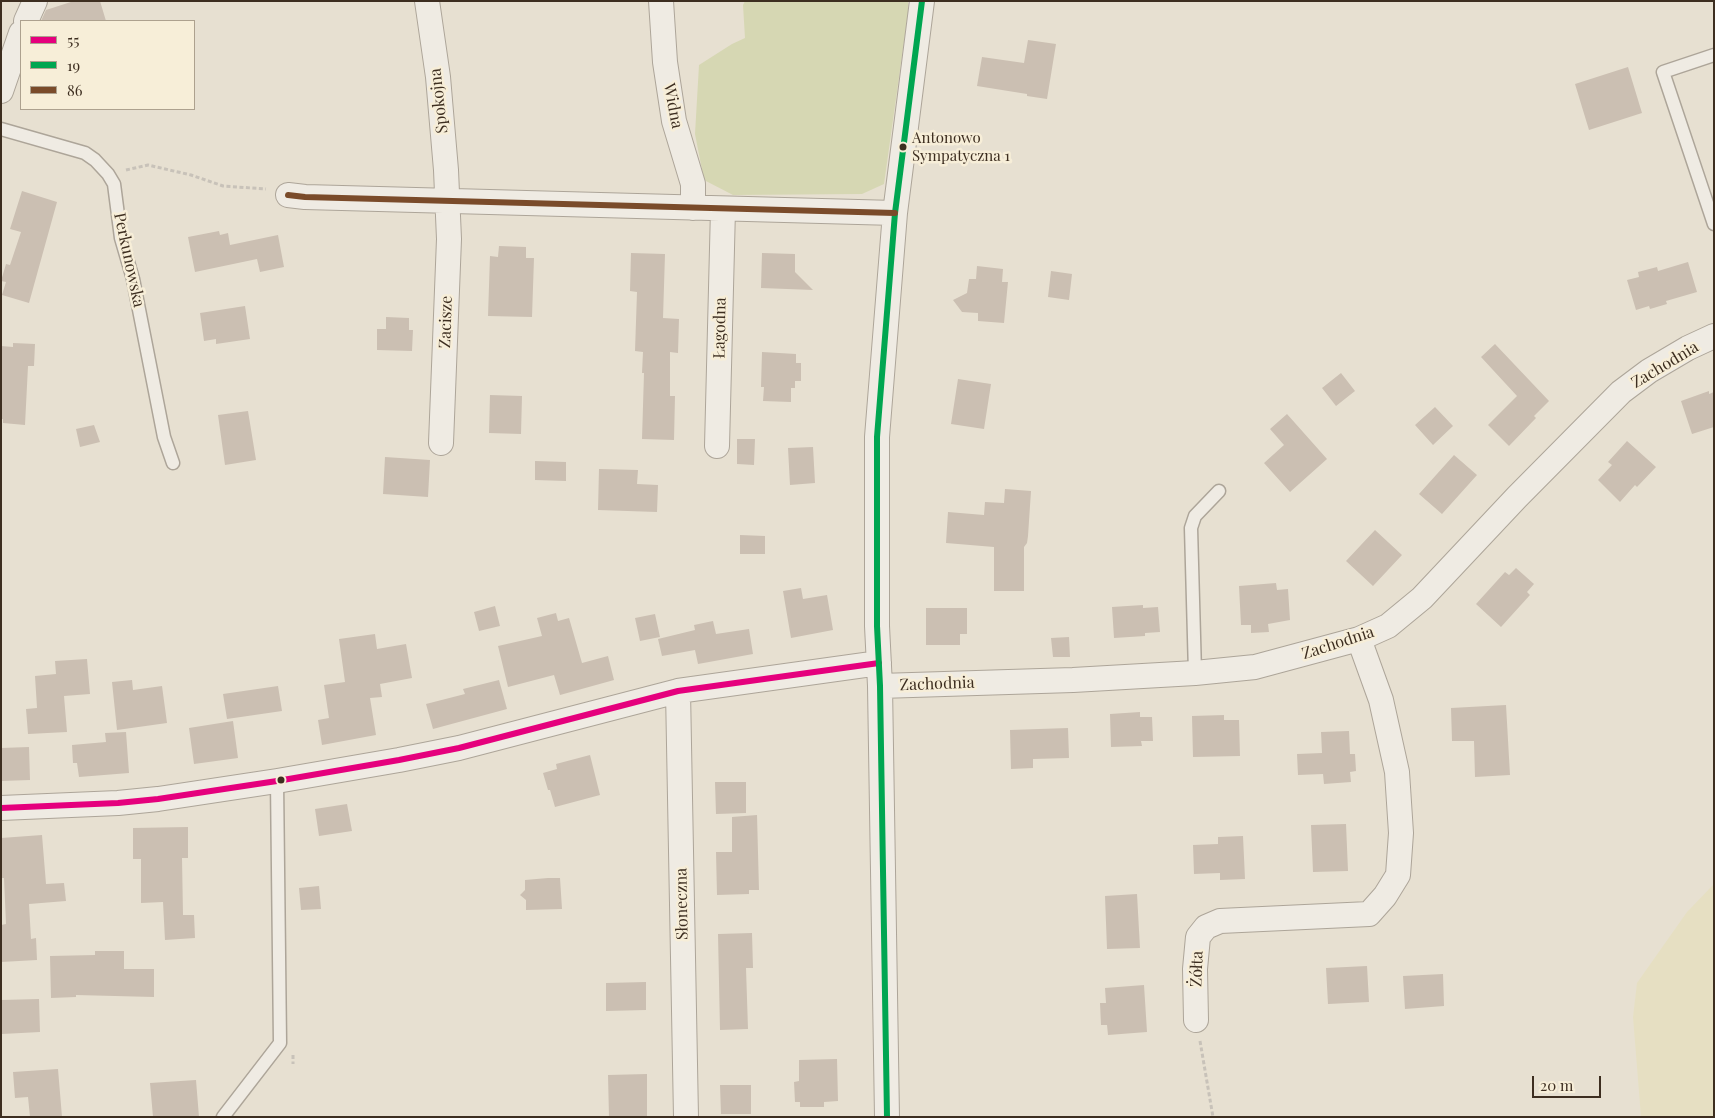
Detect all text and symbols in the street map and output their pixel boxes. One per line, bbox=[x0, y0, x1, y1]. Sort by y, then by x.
legend bbox=[20, 20, 195, 110]
text: 55 bbox=[67, 30, 79, 50]
text: 19 bbox=[67, 55, 80, 75]
street label: Spokojna bbox=[426, 67, 452, 135]
text: 86 bbox=[67, 80, 83, 100]
street label: Widna bbox=[659, 82, 687, 130]
place label: Antonowo Sympatyczna 1 bbox=[912, 129, 1010, 164]
marker: Antonowo Sympatyczna 1 bbox=[898, 142, 908, 152]
street label: Perkunowska bbox=[110, 211, 148, 309]
street label: Zacisze bbox=[435, 295, 457, 349]
street label: Łagodna bbox=[710, 297, 730, 359]
street label: Zachodnia bbox=[1628, 337, 1702, 393]
street label: Zachodnia bbox=[1299, 622, 1377, 664]
street label: Zachodnia bbox=[899, 673, 975, 695]
unlabelled marker bbox=[276, 775, 286, 785]
street label: Słoneczna bbox=[672, 868, 692, 940]
street label: Żółta bbox=[1187, 951, 1207, 987]
scale bar bbox=[1535, 1066, 1604, 1098]
text: 20 m bbox=[1540, 1075, 1573, 1095]

